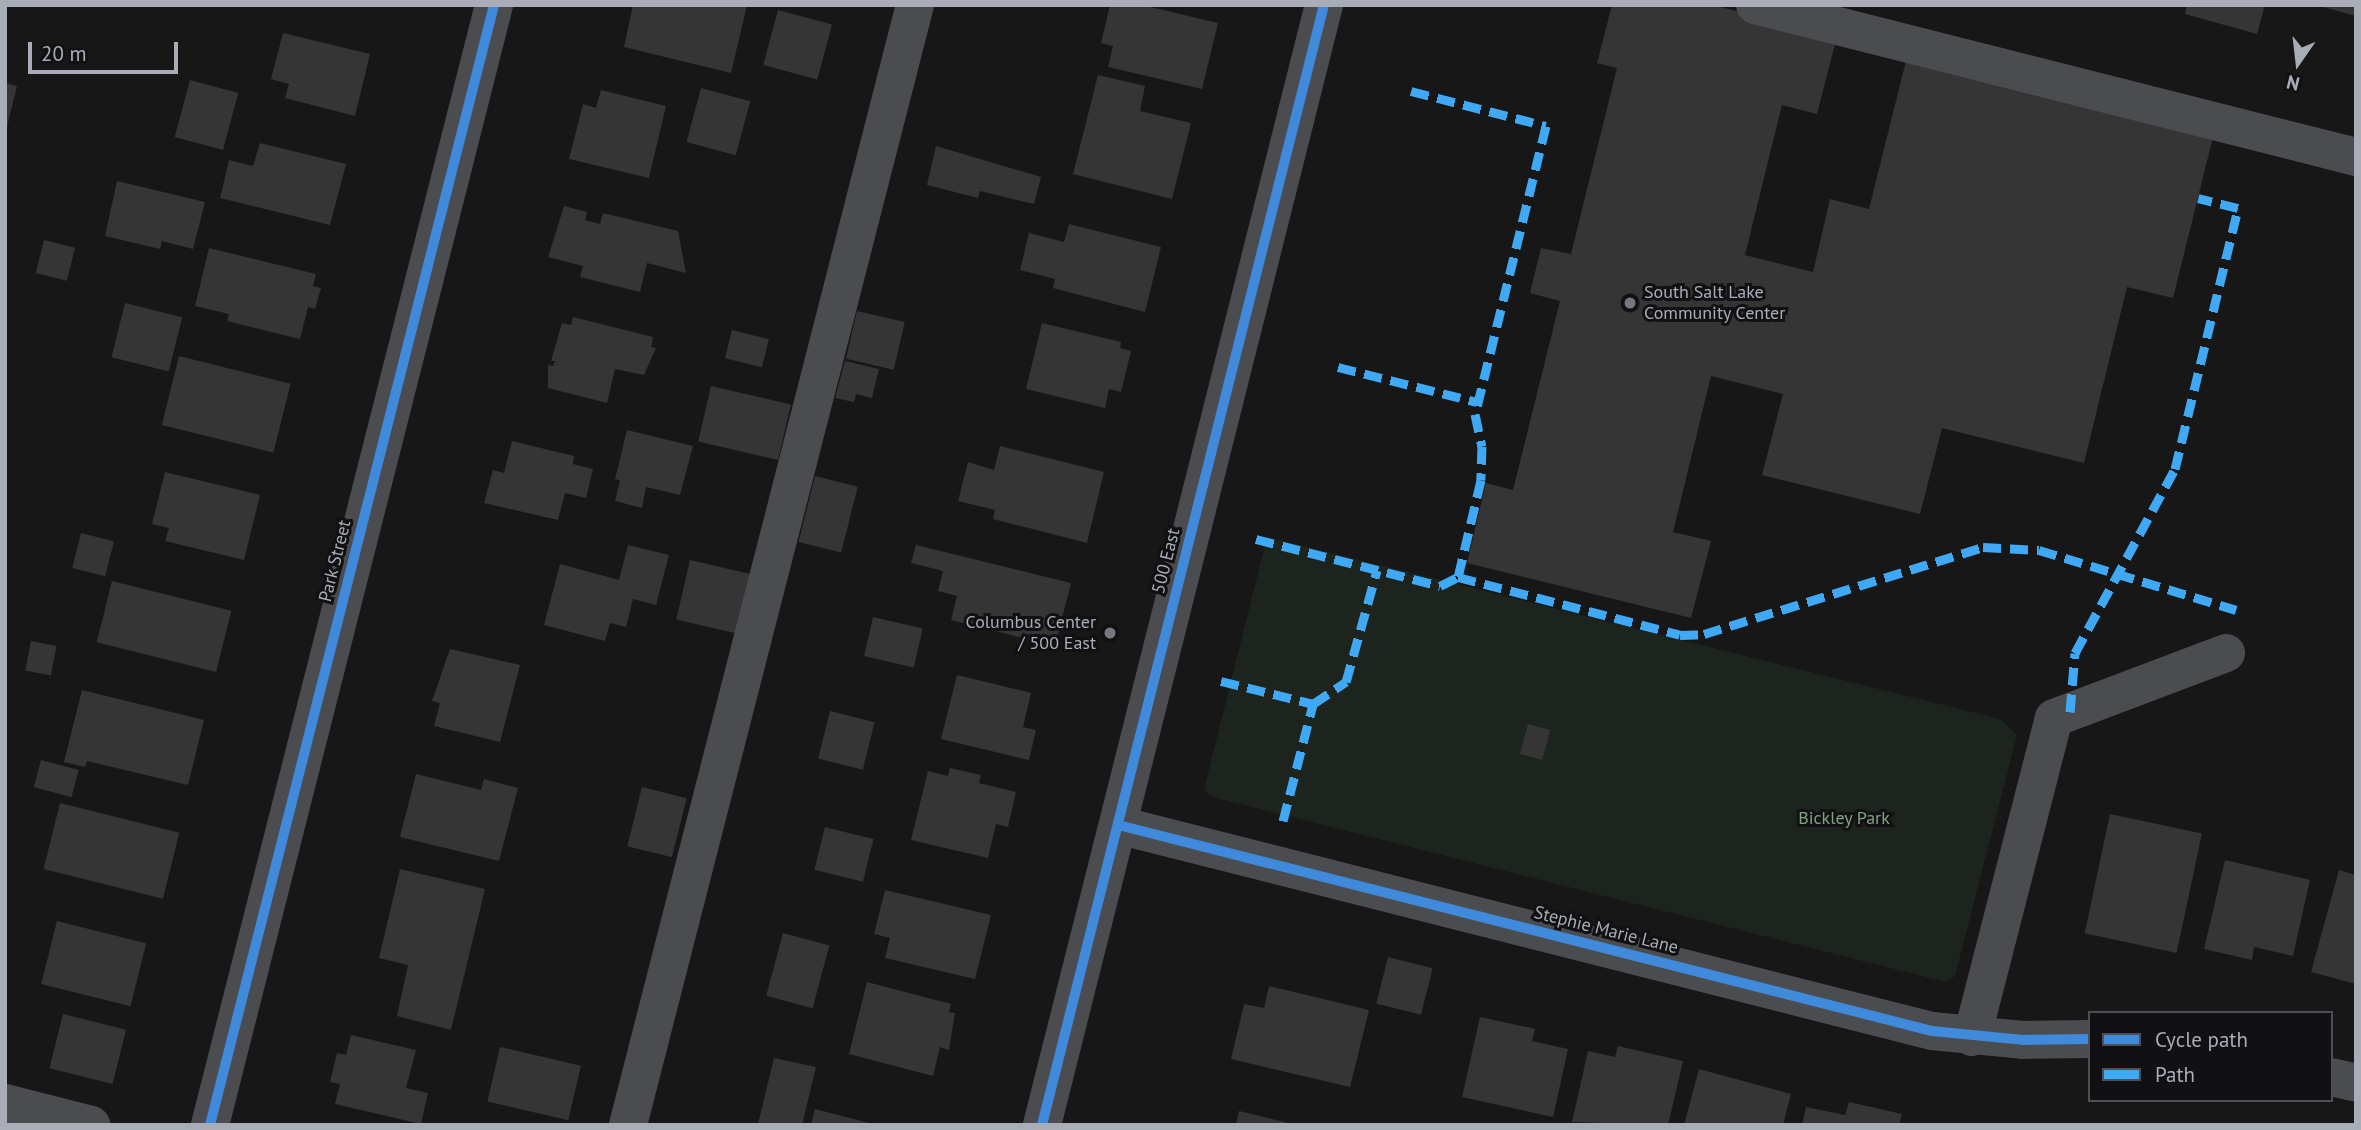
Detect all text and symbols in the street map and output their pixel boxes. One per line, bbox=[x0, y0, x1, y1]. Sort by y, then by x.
scale bar bbox=[32, 28, 182, 72]
north arrow bbox=[2263, 28, 2333, 98]
text: 20 m bbox=[41, 40, 87, 67]
text: N bbox=[2284, 70, 2302, 97]
place label: South Salt Lake Community Center bbox=[1644, 282, 1786, 324]
marker: South Salt Lake Community Center bbox=[1622, 295, 1638, 311]
street label: Park Street bbox=[314, 518, 356, 604]
street label: 500 East bbox=[1147, 526, 1185, 596]
place label: Columbus Center / 500 East bbox=[966, 612, 1096, 654]
marker: Columbus Center / 500 East bbox=[1102, 625, 1118, 641]
park label: Bickley Park bbox=[1798, 807, 1890, 829]
street label: Stephie Marie Lane bbox=[1532, 902, 1680, 958]
legend bbox=[2088, 1011, 2333, 1102]
text: Cycle path bbox=[2155, 1026, 2248, 1053]
text: Path bbox=[2155, 1061, 2195, 1088]

